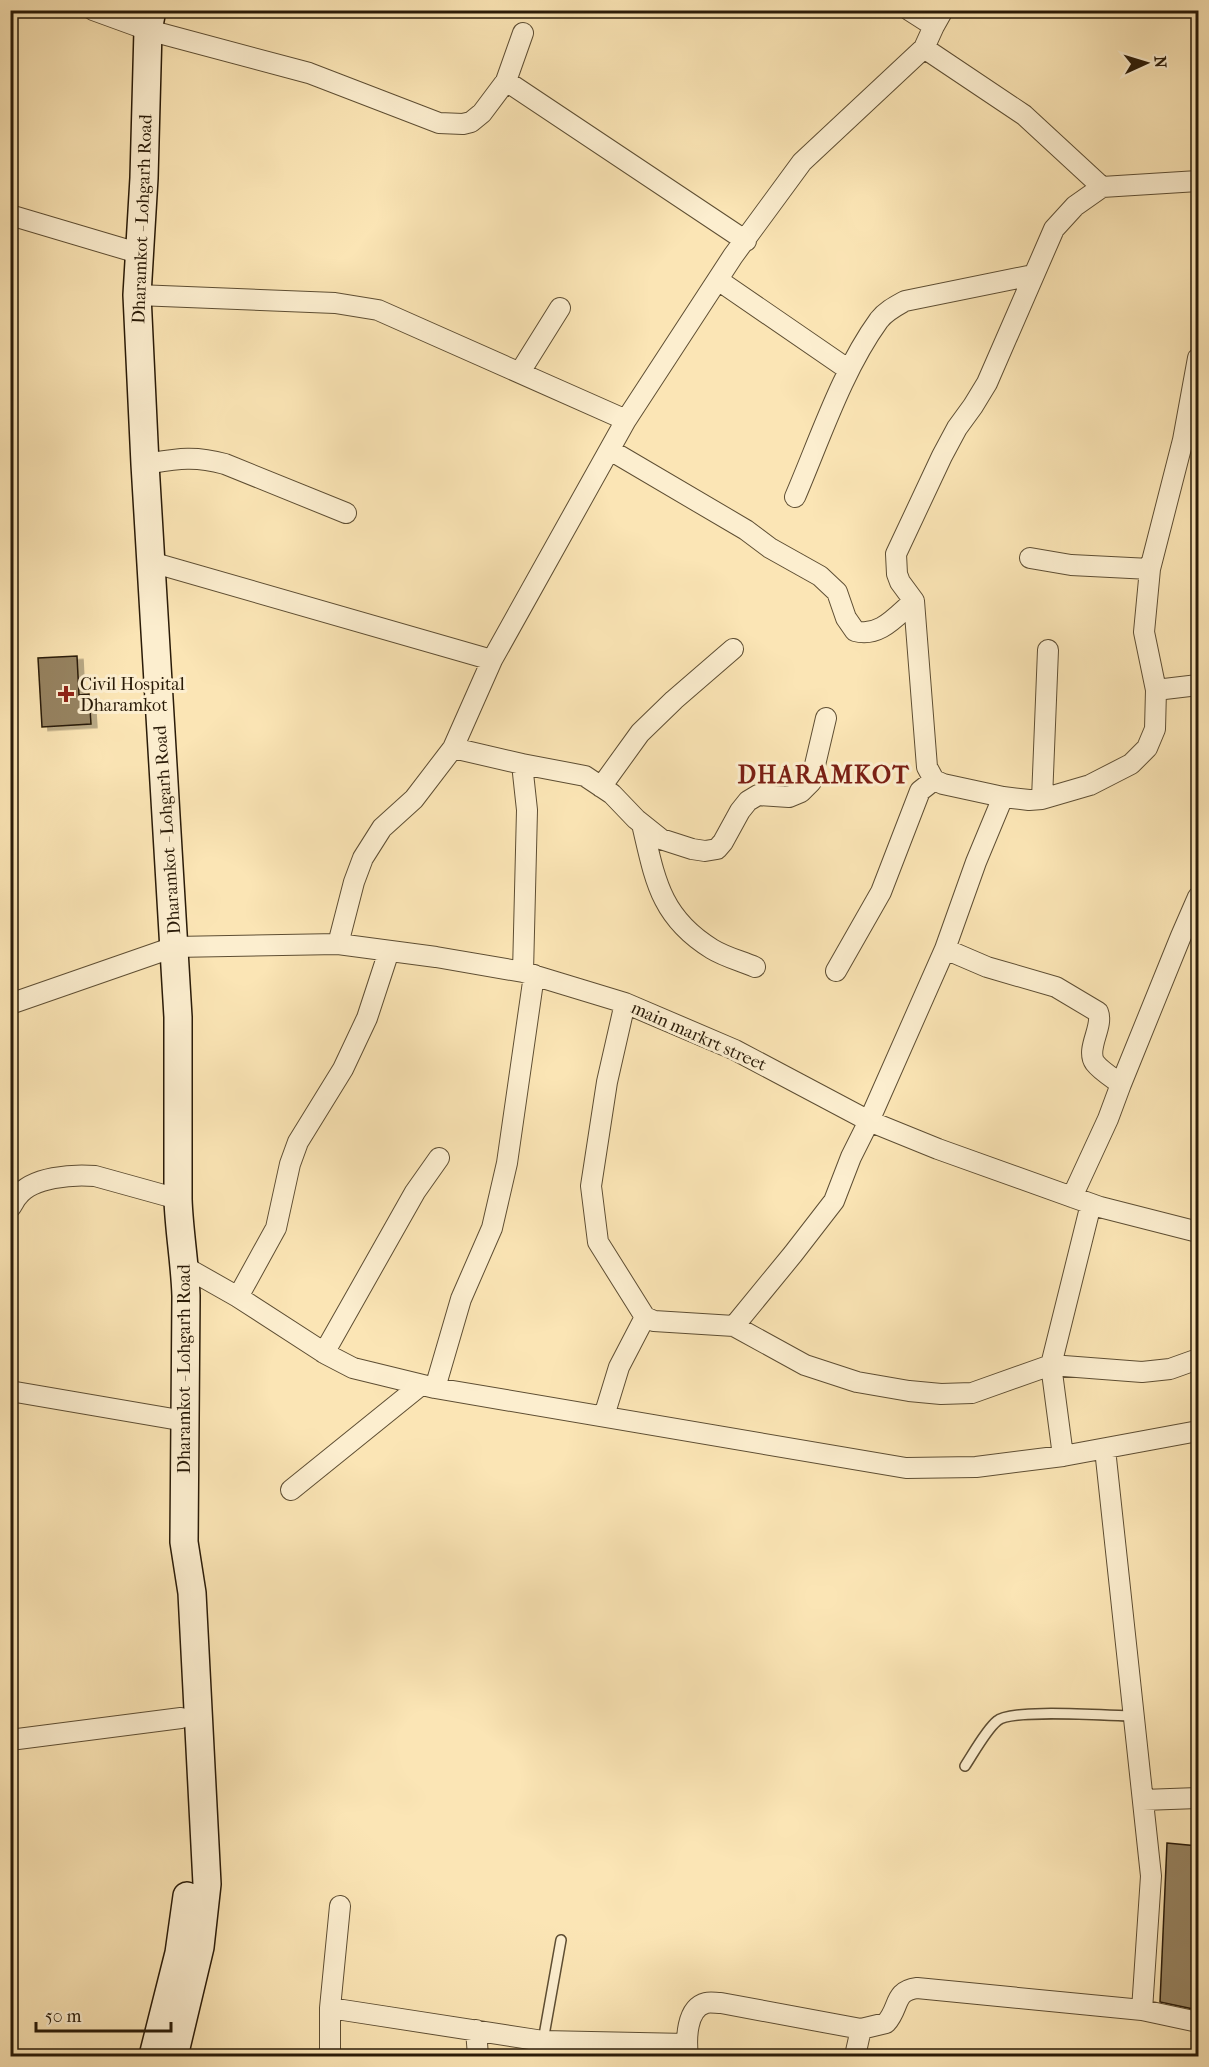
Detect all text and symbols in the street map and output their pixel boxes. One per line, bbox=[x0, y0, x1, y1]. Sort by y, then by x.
north arrow bbox=[1116, 33, 1176, 93]
text: N bbox=[1151, 55, 1170, 70]
street label: Dharamkot - Lohgarh Road bbox=[128, 114, 157, 324]
place label: Civil Hospital Dharamkot bbox=[80, 674, 185, 716]
marker: Civil Hospital Dharamkot bbox=[57, 685, 75, 703]
street label: Dharamkot - Lohgarh Road bbox=[150, 725, 185, 935]
district label: DHARAMKOT bbox=[738, 761, 910, 789]
street label: main markrt street bbox=[628, 997, 770, 1076]
street label: Dharamkot - Lohgarh Road bbox=[174, 1264, 195, 1474]
scale bar bbox=[36, 1995, 171, 2033]
text: 50 m bbox=[45, 2006, 82, 2027]

